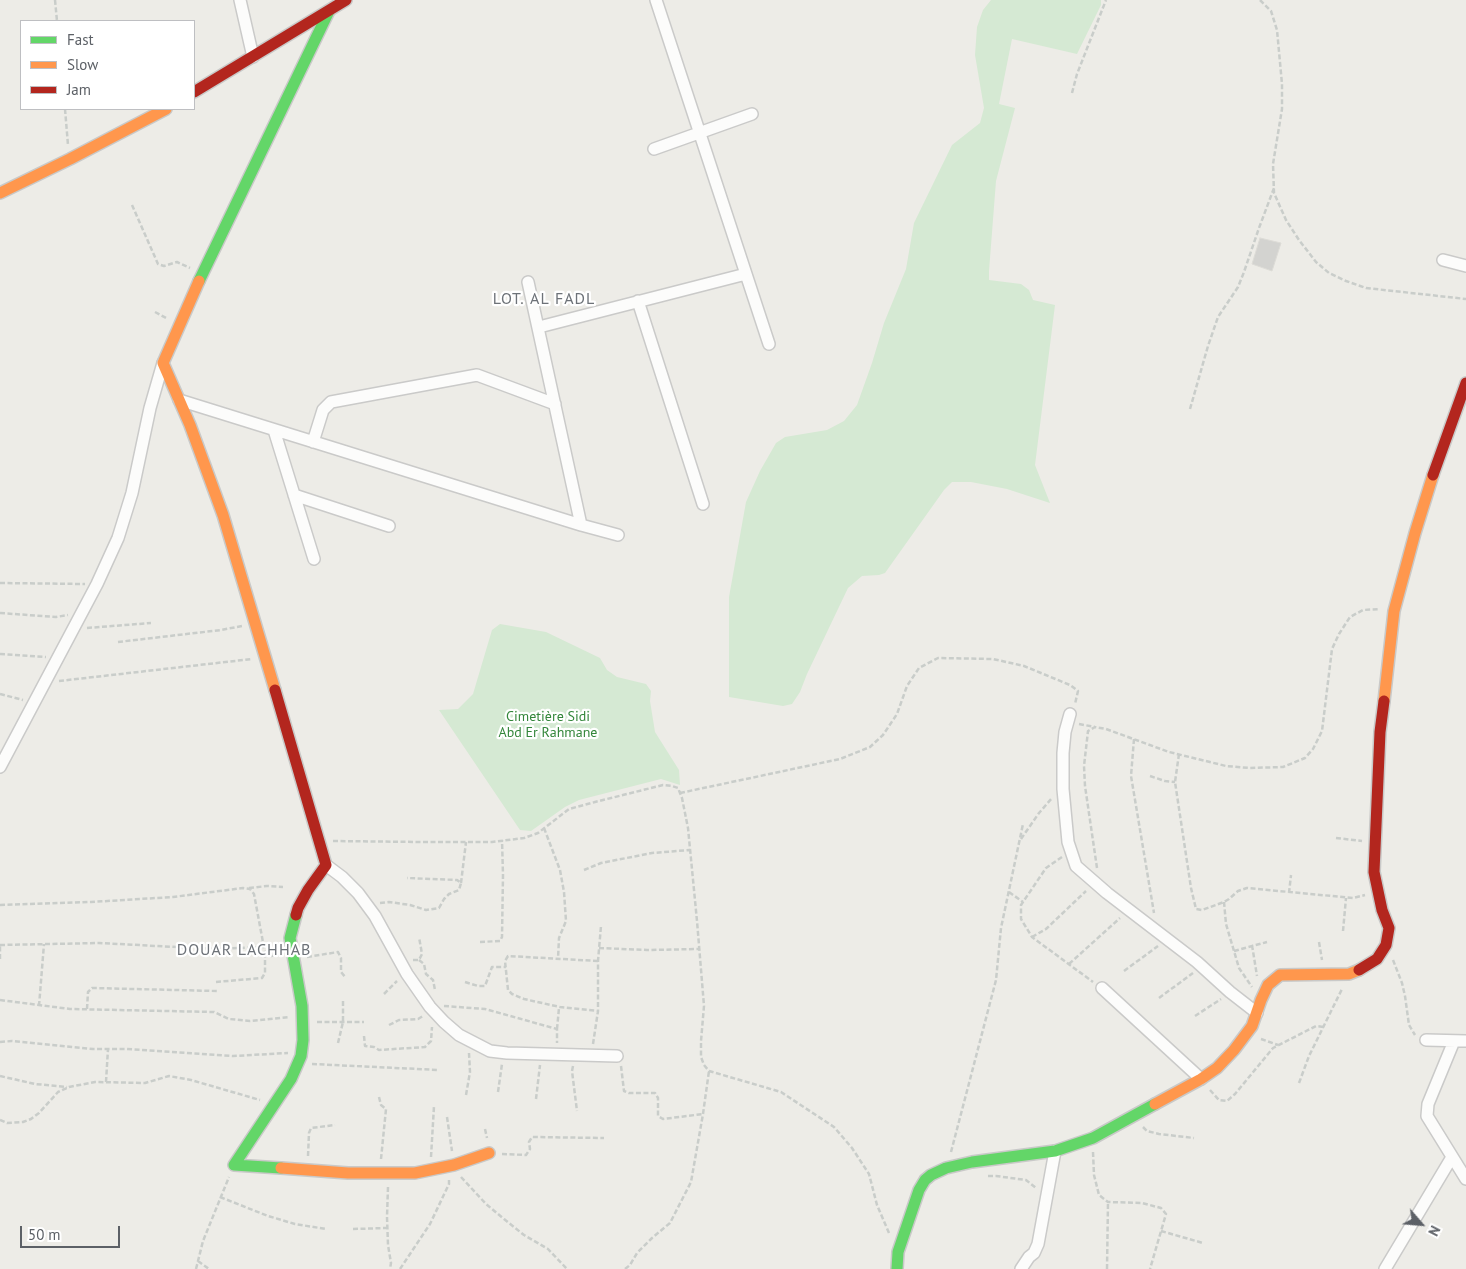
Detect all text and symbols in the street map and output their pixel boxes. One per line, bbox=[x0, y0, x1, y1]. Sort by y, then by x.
legend bbox=[20, 20, 195, 110]
text: Fast bbox=[67, 30, 94, 49]
text: Slow bbox=[67, 55, 98, 74]
text: Jam bbox=[67, 80, 91, 99]
district label: LOT. AL FADL bbox=[491, 289, 597, 309]
park label: Cimetière Sidi Abd Er Rahmane bbox=[499, 709, 597, 742]
district label: DOUAR LACHHAB bbox=[175, 940, 313, 960]
north arrow bbox=[1396, 1199, 1446, 1249]
scale bar bbox=[22, 1216, 122, 1248]
text: N bbox=[1424, 1223, 1444, 1239]
text: 50 m bbox=[28, 1225, 61, 1244]

